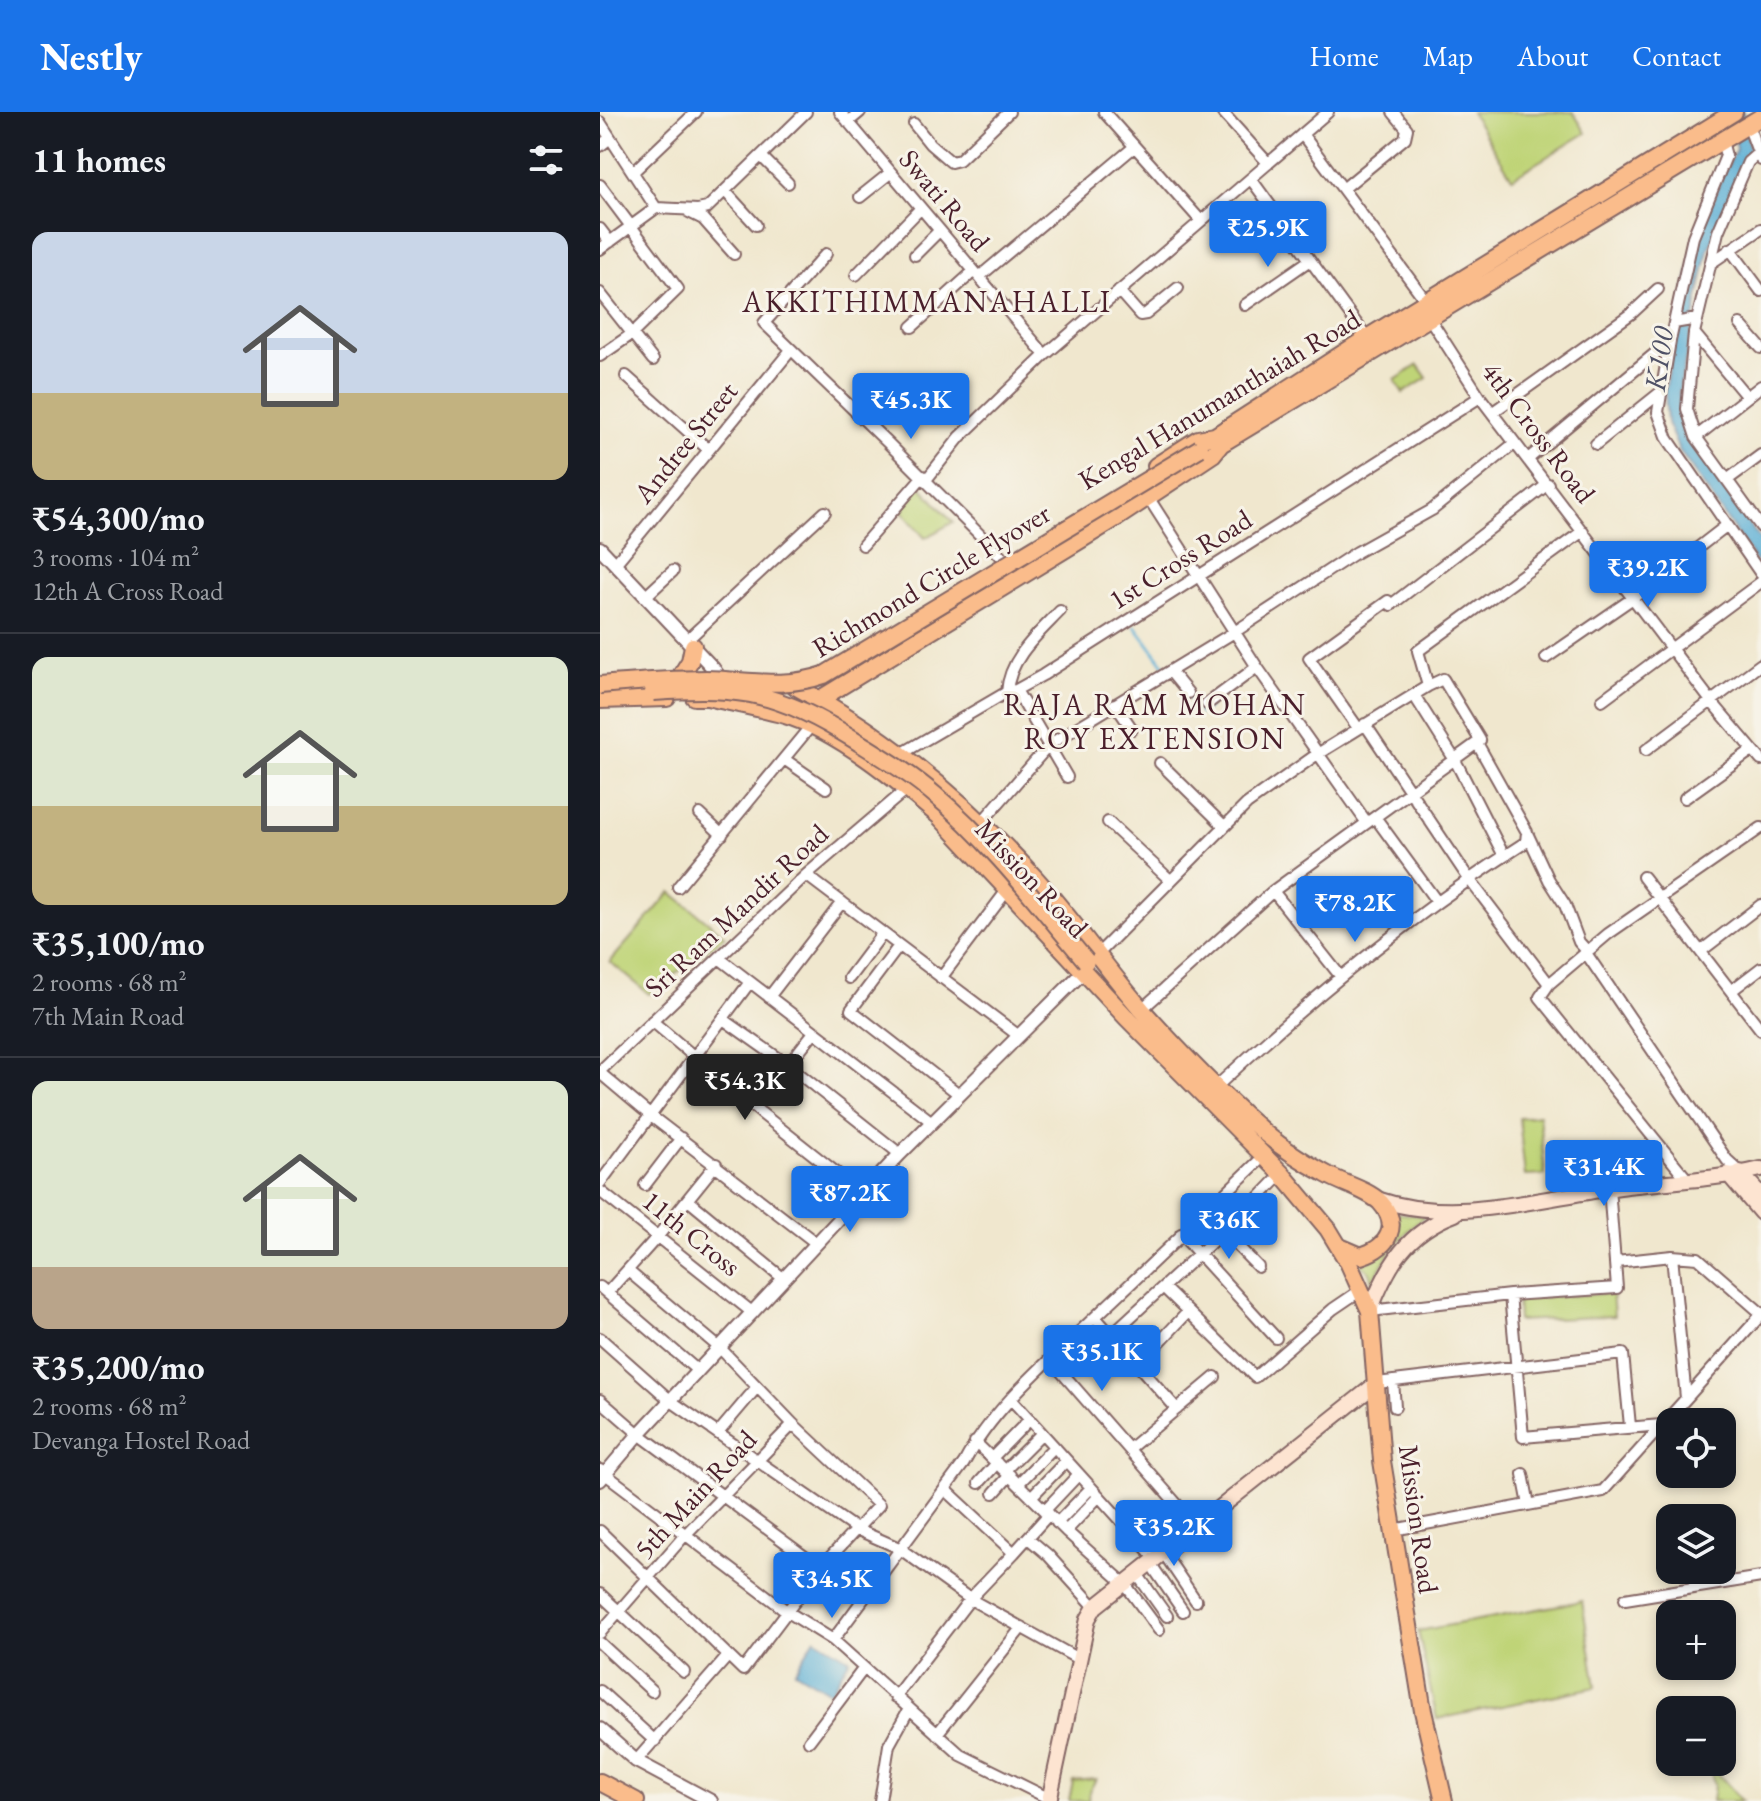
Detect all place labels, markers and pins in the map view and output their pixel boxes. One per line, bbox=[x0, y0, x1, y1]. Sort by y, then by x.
pin: ₹25.9K bbox=[1203, 201, 1333, 269]
pin: ₹45.3K bbox=[846, 373, 976, 441]
pin: ₹39.2K bbox=[1583, 541, 1713, 609]
pin: ₹78.2K bbox=[1290, 876, 1420, 944]
pin: ₹54.3K bbox=[680, 1054, 810, 1122]
pin: ₹31.4K bbox=[1539, 1140, 1669, 1208]
pin: ₹87.2K bbox=[785, 1166, 915, 1234]
pin: ₹36K bbox=[1182, 1193, 1276, 1261]
pin: ₹35.1K bbox=[1037, 1325, 1167, 1393]
pin: ₹35.2K bbox=[1109, 1500, 1239, 1568]
pin: ₹34.5K bbox=[767, 1552, 897, 1620]

